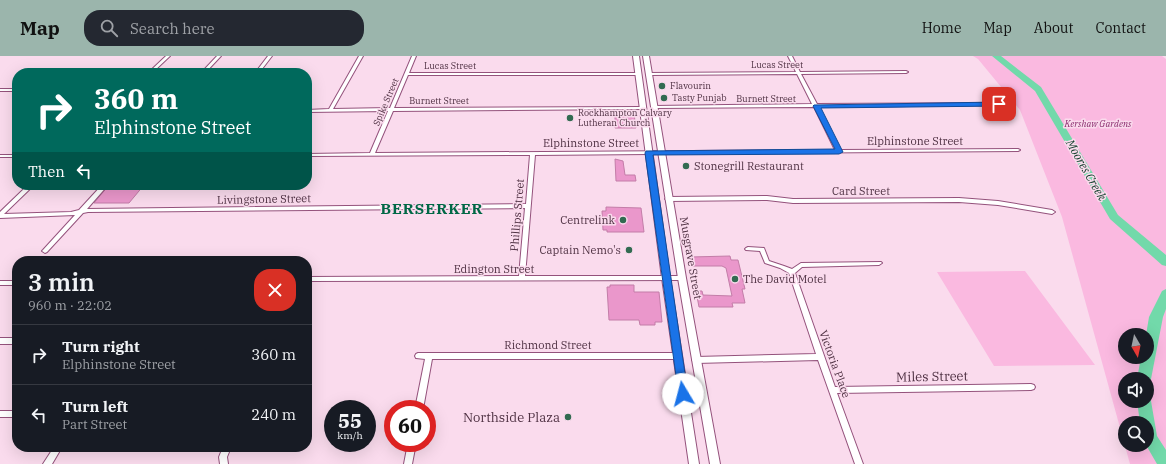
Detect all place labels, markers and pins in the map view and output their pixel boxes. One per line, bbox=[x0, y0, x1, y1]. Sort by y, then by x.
place label: Flavourin bbox=[670, 80, 711, 91]
marker: Flavourin bbox=[657, 81, 667, 91]
pin bbox=[982, 87, 1016, 121]
place label: Tasty Punjab bbox=[672, 92, 727, 103]
marker: Tasty Punjab bbox=[659, 93, 669, 103]
place label: Rockhampton Calvary Lutheran Church bbox=[578, 107, 672, 128]
marker: Rockhampton Calvary Lutheran Church bbox=[565, 113, 575, 123]
place label: Stonegrill Restaurant bbox=[694, 159, 804, 173]
marker: Stonegrill Restaurant bbox=[681, 161, 691, 171]
place label: Centrelink bbox=[560, 213, 616, 227]
marker: Centrelink bbox=[618, 215, 628, 225]
place label: Captain Nemo's bbox=[539, 243, 621, 257]
marker: Captain Nemo's bbox=[624, 245, 634, 255]
place label: The David Motel bbox=[743, 272, 827, 286]
marker: The David Motel bbox=[730, 274, 740, 284]
place label: Northside Plaza bbox=[463, 409, 560, 426]
marker: Northside Plaza bbox=[563, 412, 573, 422]

